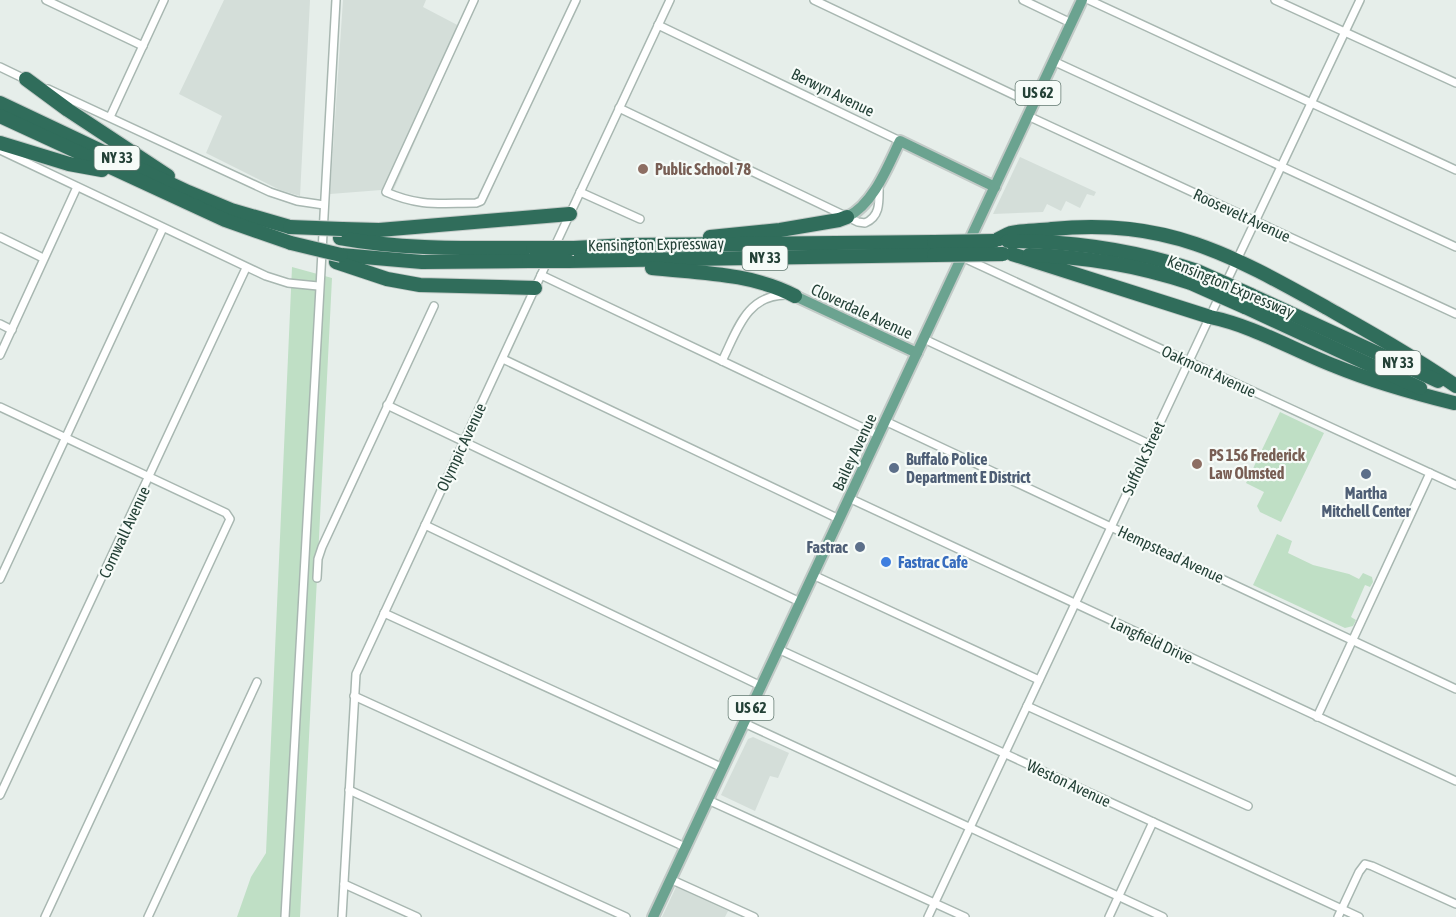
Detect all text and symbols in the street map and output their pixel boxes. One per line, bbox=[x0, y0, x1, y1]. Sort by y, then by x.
street label: Berwyn Avenue bbox=[788, 64, 877, 121]
road number: US 62 bbox=[1016, 81, 1060, 105]
road number: NY 33 bbox=[94, 146, 140, 170]
place label: Public School 78 bbox=[655, 160, 752, 178]
marker: Public School 78 bbox=[636, 162, 650, 176]
street label: Roosevelt Avenue bbox=[1191, 185, 1293, 245]
street label: Kensington Expressway bbox=[588, 234, 725, 255]
road number: NY 33 bbox=[742, 246, 788, 270]
street label: Kensington Expressway bbox=[1164, 251, 1297, 322]
street label: Cloverdale Avenue bbox=[808, 280, 916, 342]
street label: Oakmont Avenue bbox=[1159, 341, 1259, 401]
road number: NY 33 bbox=[1376, 351, 1420, 375]
street label: Olympic Avenue bbox=[433, 400, 490, 494]
street label: Bailey Avenue bbox=[828, 411, 881, 494]
street label: Suffolk Street bbox=[1118, 418, 1168, 498]
place label: PS 156 Frederick Law Olmsted bbox=[1209, 446, 1306, 482]
place label: Buffalo Police Department E District bbox=[906, 450, 1031, 486]
marker: PS 156 Frederick Law Olmsted bbox=[1190, 457, 1204, 471]
marker: Buffalo Police Department E District bbox=[887, 461, 901, 475]
marker: Martha Mitchell Center bbox=[1359, 467, 1373, 481]
street label: Cornwall Avenue bbox=[95, 483, 153, 581]
place label: Martha Mitchell Center bbox=[1321, 484, 1411, 520]
street label: Hempstead Avenue bbox=[1115, 522, 1227, 587]
place label: Fastrac bbox=[806, 538, 848, 556]
marker: Fastrac bbox=[853, 540, 867, 554]
place label: Fastrac Cafe bbox=[898, 553, 968, 571]
marker: Fastrac Cafe bbox=[879, 555, 893, 569]
street label: Langfield Drive bbox=[1108, 613, 1196, 668]
road number: US 62 bbox=[728, 696, 774, 720]
street label: Weston Avenue bbox=[1024, 756, 1114, 810]

